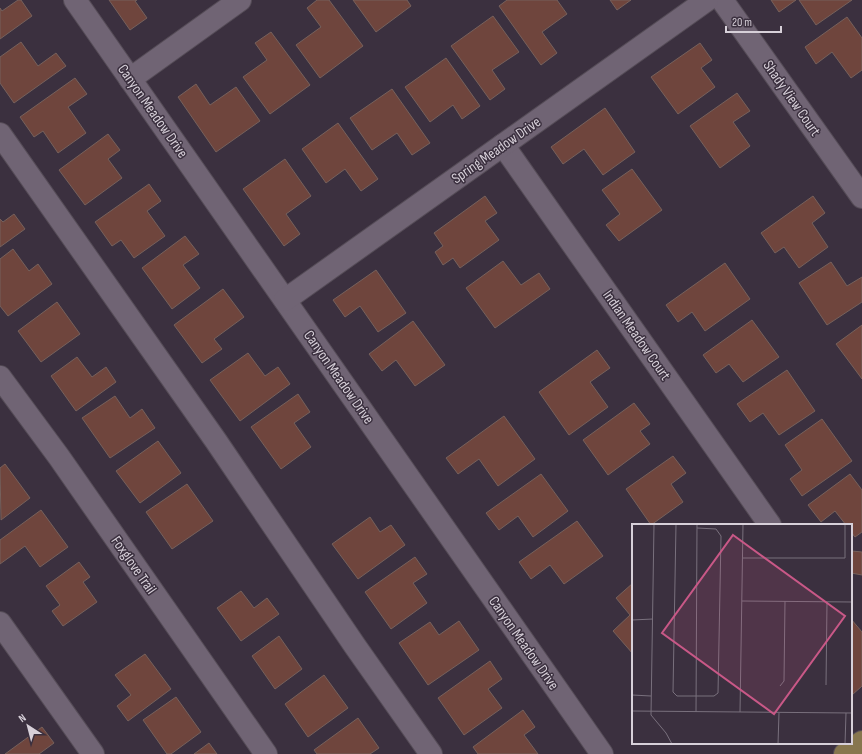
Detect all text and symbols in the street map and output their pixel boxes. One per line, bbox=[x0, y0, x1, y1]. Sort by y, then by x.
scale bar bbox=[726, 8, 781, 34]
text: 20 m bbox=[732, 15, 752, 30]
street label: Shady View Court bbox=[759, 57, 825, 140]
street label: Canyon Meadow Drive bbox=[113, 61, 192, 162]
street label: Spring Meadow Drive bbox=[448, 113, 545, 188]
street label: Indian Meadow Court bbox=[598, 287, 675, 384]
street label: Canyon Meadow Drive bbox=[299, 327, 378, 428]
inset map bbox=[632, 524, 852, 744]
street label: Foxglove Trail bbox=[107, 533, 160, 598]
street label: Canyon Meadow Drive bbox=[484, 593, 563, 694]
north arrow bbox=[8, 706, 48, 746]
text: N bbox=[16, 711, 29, 725]

